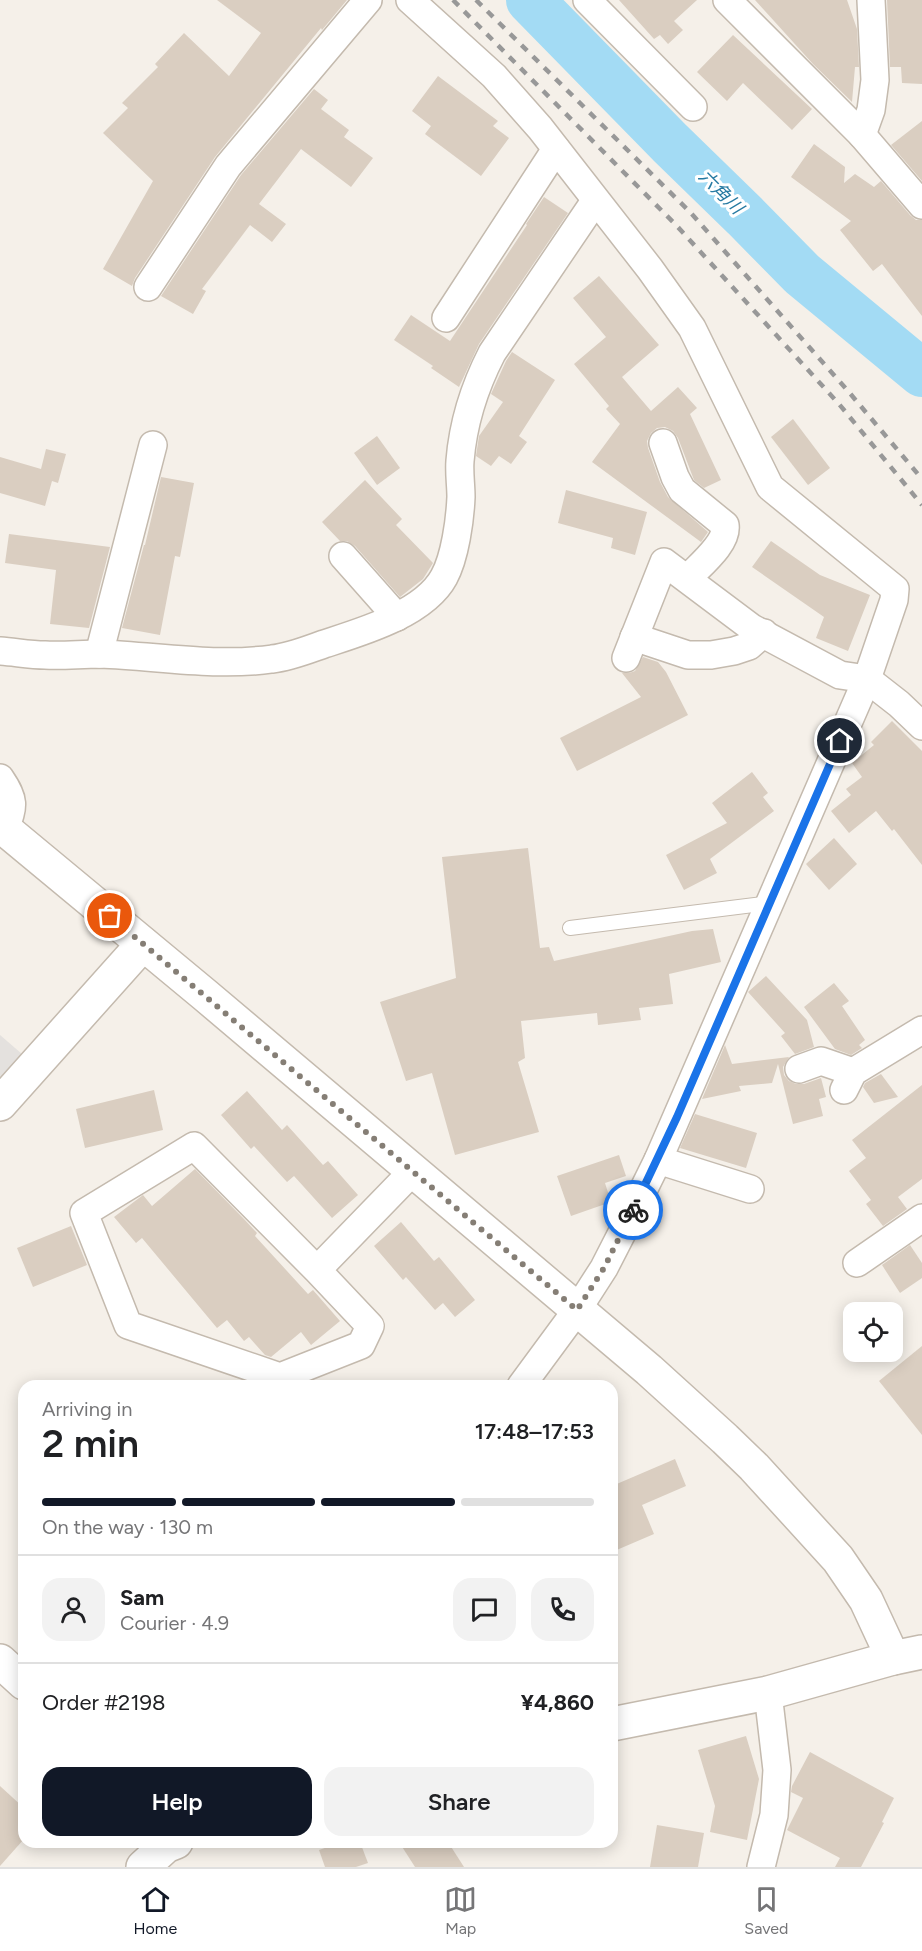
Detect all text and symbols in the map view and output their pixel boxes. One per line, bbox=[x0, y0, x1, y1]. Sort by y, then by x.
water label: 六角川 bbox=[694, 165, 749, 220]
pin bbox=[814, 715, 865, 766]
icon: home bbox=[823, 724, 856, 757]
pin bbox=[84, 890, 135, 941]
icon: bag bbox=[93, 899, 126, 932]
courier bbox=[603, 1180, 663, 1240]
icon: bike bbox=[617, 1194, 650, 1227]
map controls bbox=[843, 1302, 903, 1362]
button: locate bbox=[843, 1302, 903, 1362]
text: Arriving in bbox=[42, 1397, 132, 1421]
text: 17:48–17:53 bbox=[475, 1418, 594, 1445]
text: 2 min bbox=[42, 1420, 139, 1467]
text: On the way · 130 m bbox=[42, 1515, 213, 1539]
button: person bbox=[42, 1578, 105, 1641]
button: chat bbox=[453, 1578, 516, 1641]
button: phone bbox=[531, 1578, 594, 1641]
text: Sam bbox=[120, 1584, 164, 1611]
text: Courier · 4.9 bbox=[120, 1611, 229, 1635]
text: Order #2198 bbox=[42, 1689, 165, 1716]
text: ¥4,860 bbox=[521, 1689, 594, 1716]
button: Help bbox=[42, 1767, 312, 1836]
button: Share bbox=[324, 1767, 594, 1836]
tab: Home bbox=[134, 1883, 177, 1938]
tab: Map bbox=[444, 1883, 477, 1938]
tab: Saved bbox=[744, 1883, 788, 1938]

